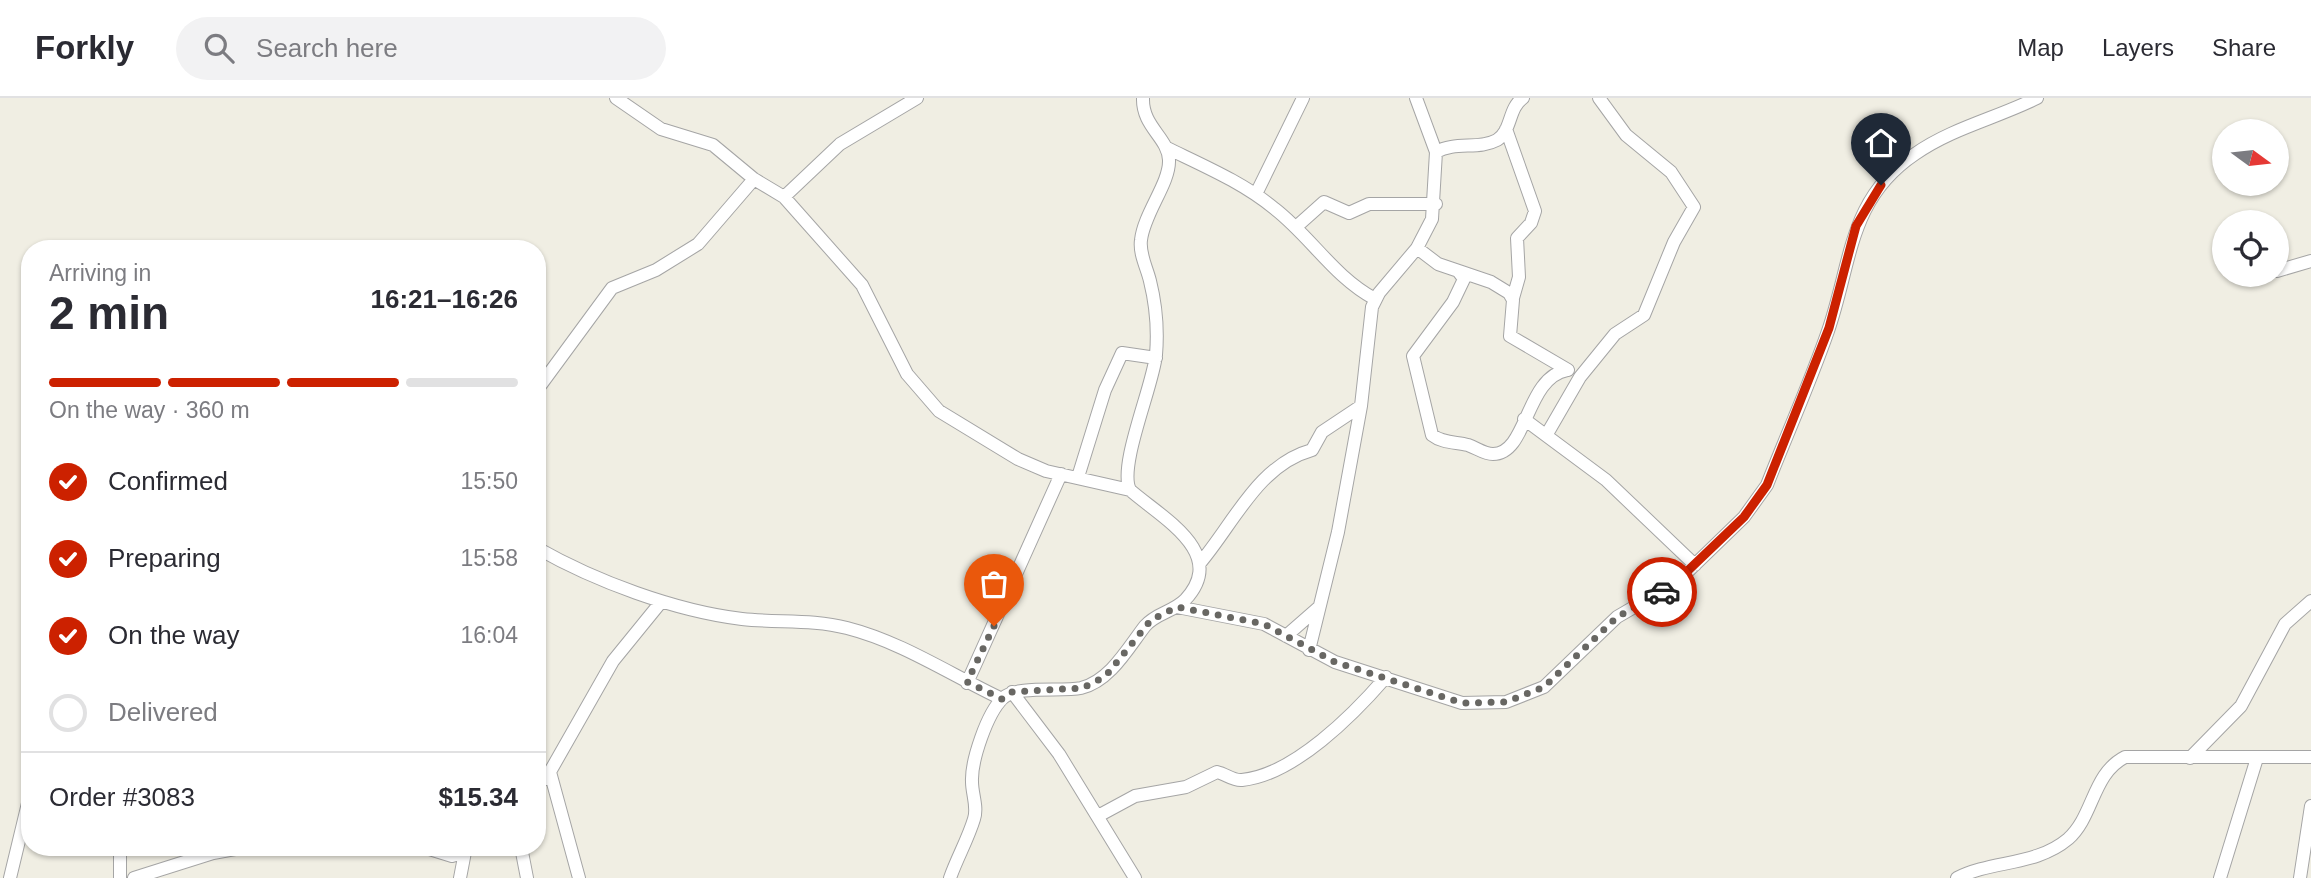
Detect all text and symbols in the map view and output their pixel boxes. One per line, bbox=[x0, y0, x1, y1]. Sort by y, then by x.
search box bbox=[176, 17, 666, 80]
text: Forkly bbox=[35, 29, 134, 66]
icon: search bbox=[200, 29, 238, 67]
text: Search here bbox=[256, 33, 398, 63]
text: Map bbox=[2017, 34, 2064, 61]
text: Layers bbox=[2102, 34, 2174, 61]
text: Share bbox=[2212, 34, 2276, 61]
pin bbox=[1851, 113, 1911, 185]
north arrow bbox=[2212, 119, 2289, 196]
map controls bbox=[2212, 119, 2289, 287]
icon: home bbox=[1862, 124, 1900, 162]
button: locate bbox=[2212, 210, 2289, 287]
text: Arriving in bbox=[49, 260, 151, 286]
text: 16:21–16:26 bbox=[371, 284, 518, 314]
text: 2 min bbox=[49, 287, 169, 339]
text: On the way · 360 m bbox=[49, 397, 250, 423]
icon: check bbox=[49, 463, 87, 501]
text: Confirmed bbox=[108, 466, 228, 496]
text: 15:50 bbox=[460, 468, 518, 494]
icon: check bbox=[49, 540, 87, 578]
text: Preparing bbox=[108, 543, 221, 573]
text: 15:58 bbox=[460, 545, 518, 571]
pin bbox=[964, 554, 1024, 626]
courier bbox=[1627, 557, 1697, 627]
icon: bag bbox=[975, 565, 1013, 603]
icon: car bbox=[1643, 573, 1681, 611]
icon: check bbox=[49, 617, 87, 655]
text: On the way bbox=[108, 620, 240, 650]
text: 16:04 bbox=[460, 622, 518, 648]
text: Delivered bbox=[108, 697, 218, 727]
text: Order #3083 bbox=[49, 782, 195, 812]
text: $15.34 bbox=[438, 782, 518, 812]

